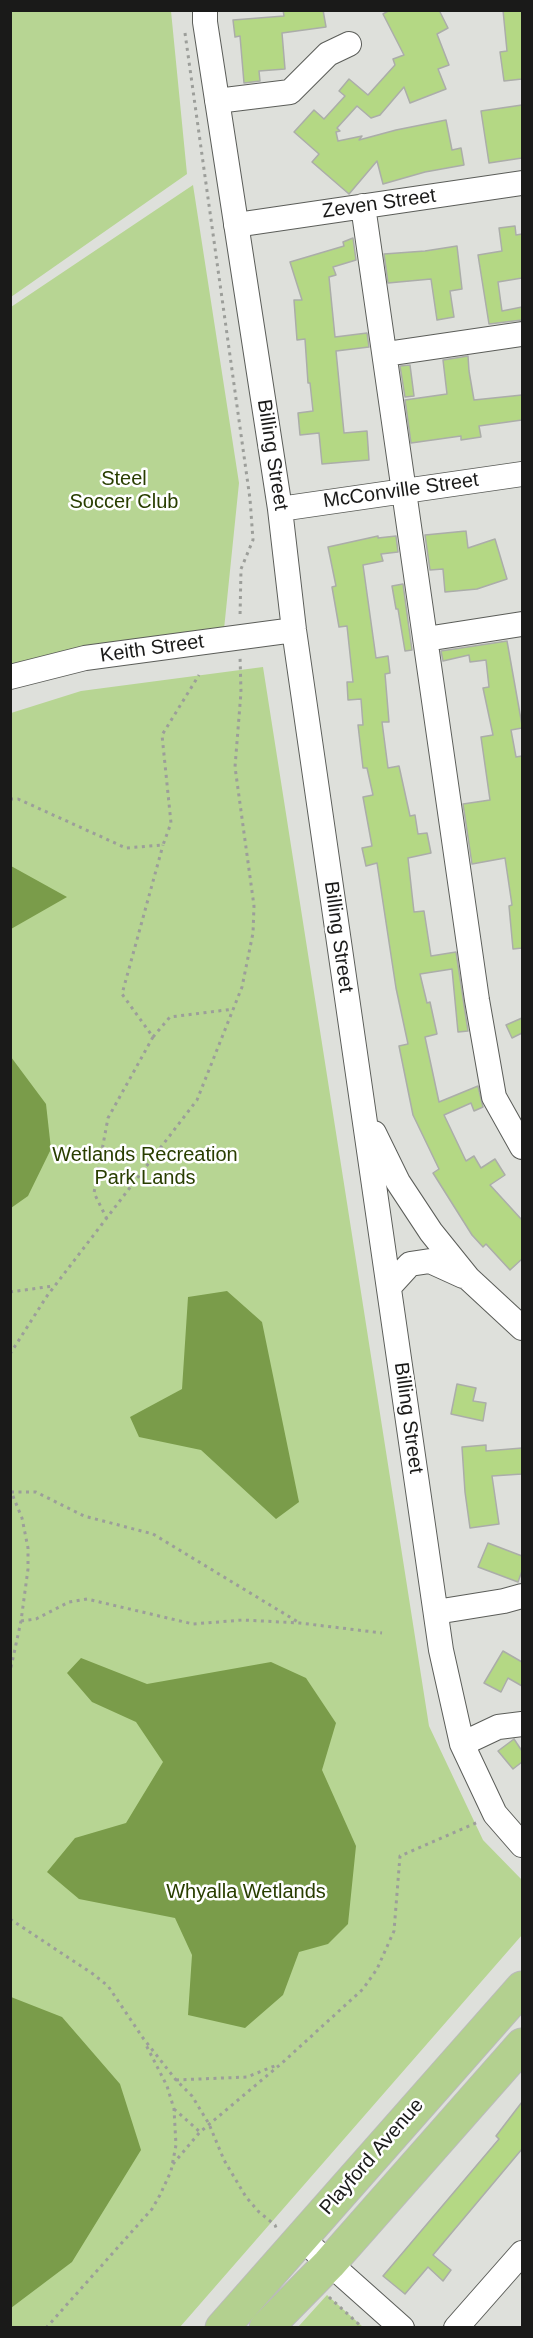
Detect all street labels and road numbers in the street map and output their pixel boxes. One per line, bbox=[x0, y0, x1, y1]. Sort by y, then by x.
street label: Zeven Street bbox=[321, 184, 437, 224]
street label: Billing Street bbox=[251, 398, 293, 512]
street label: McConville Street bbox=[322, 468, 480, 514]
street label: Keith Street bbox=[99, 630, 205, 668]
street label: Billing Street bbox=[318, 880, 358, 994]
street label: Billing Street bbox=[388, 1361, 428, 1475]
street label: Playford Avenue bbox=[315, 2094, 429, 2220]

